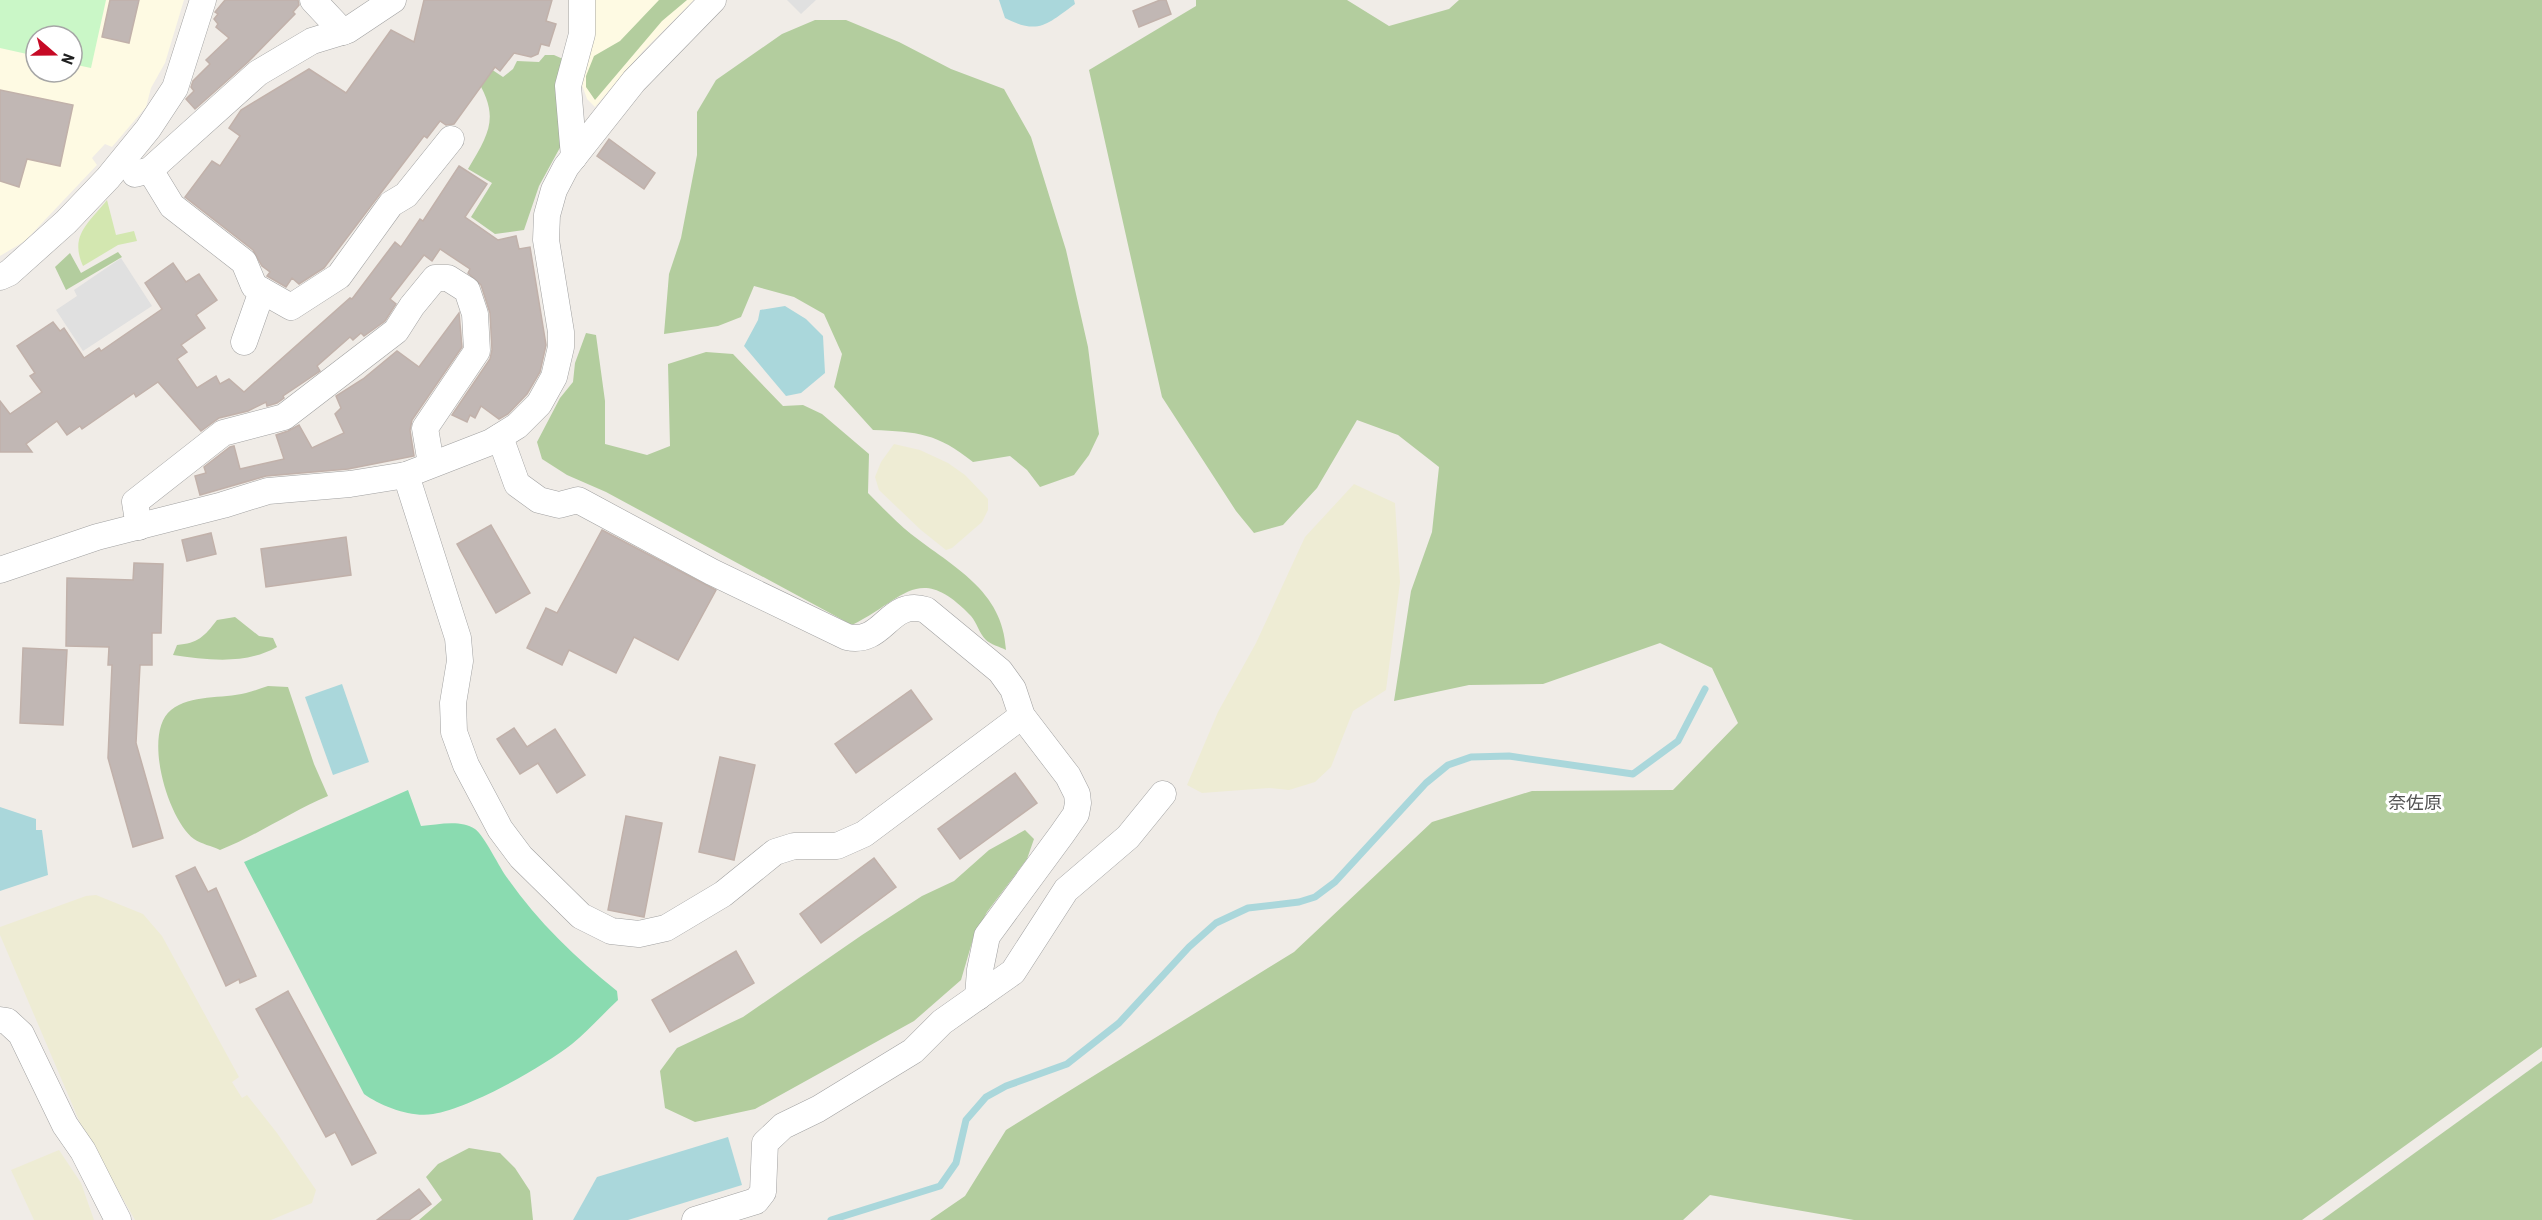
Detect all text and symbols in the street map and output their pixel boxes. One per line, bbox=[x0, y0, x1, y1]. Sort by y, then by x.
north arrow bbox=[24, 24, 84, 84]
text: N bbox=[57, 51, 78, 67]
district label: 奈佐原 bbox=[2388, 792, 2442, 813]

